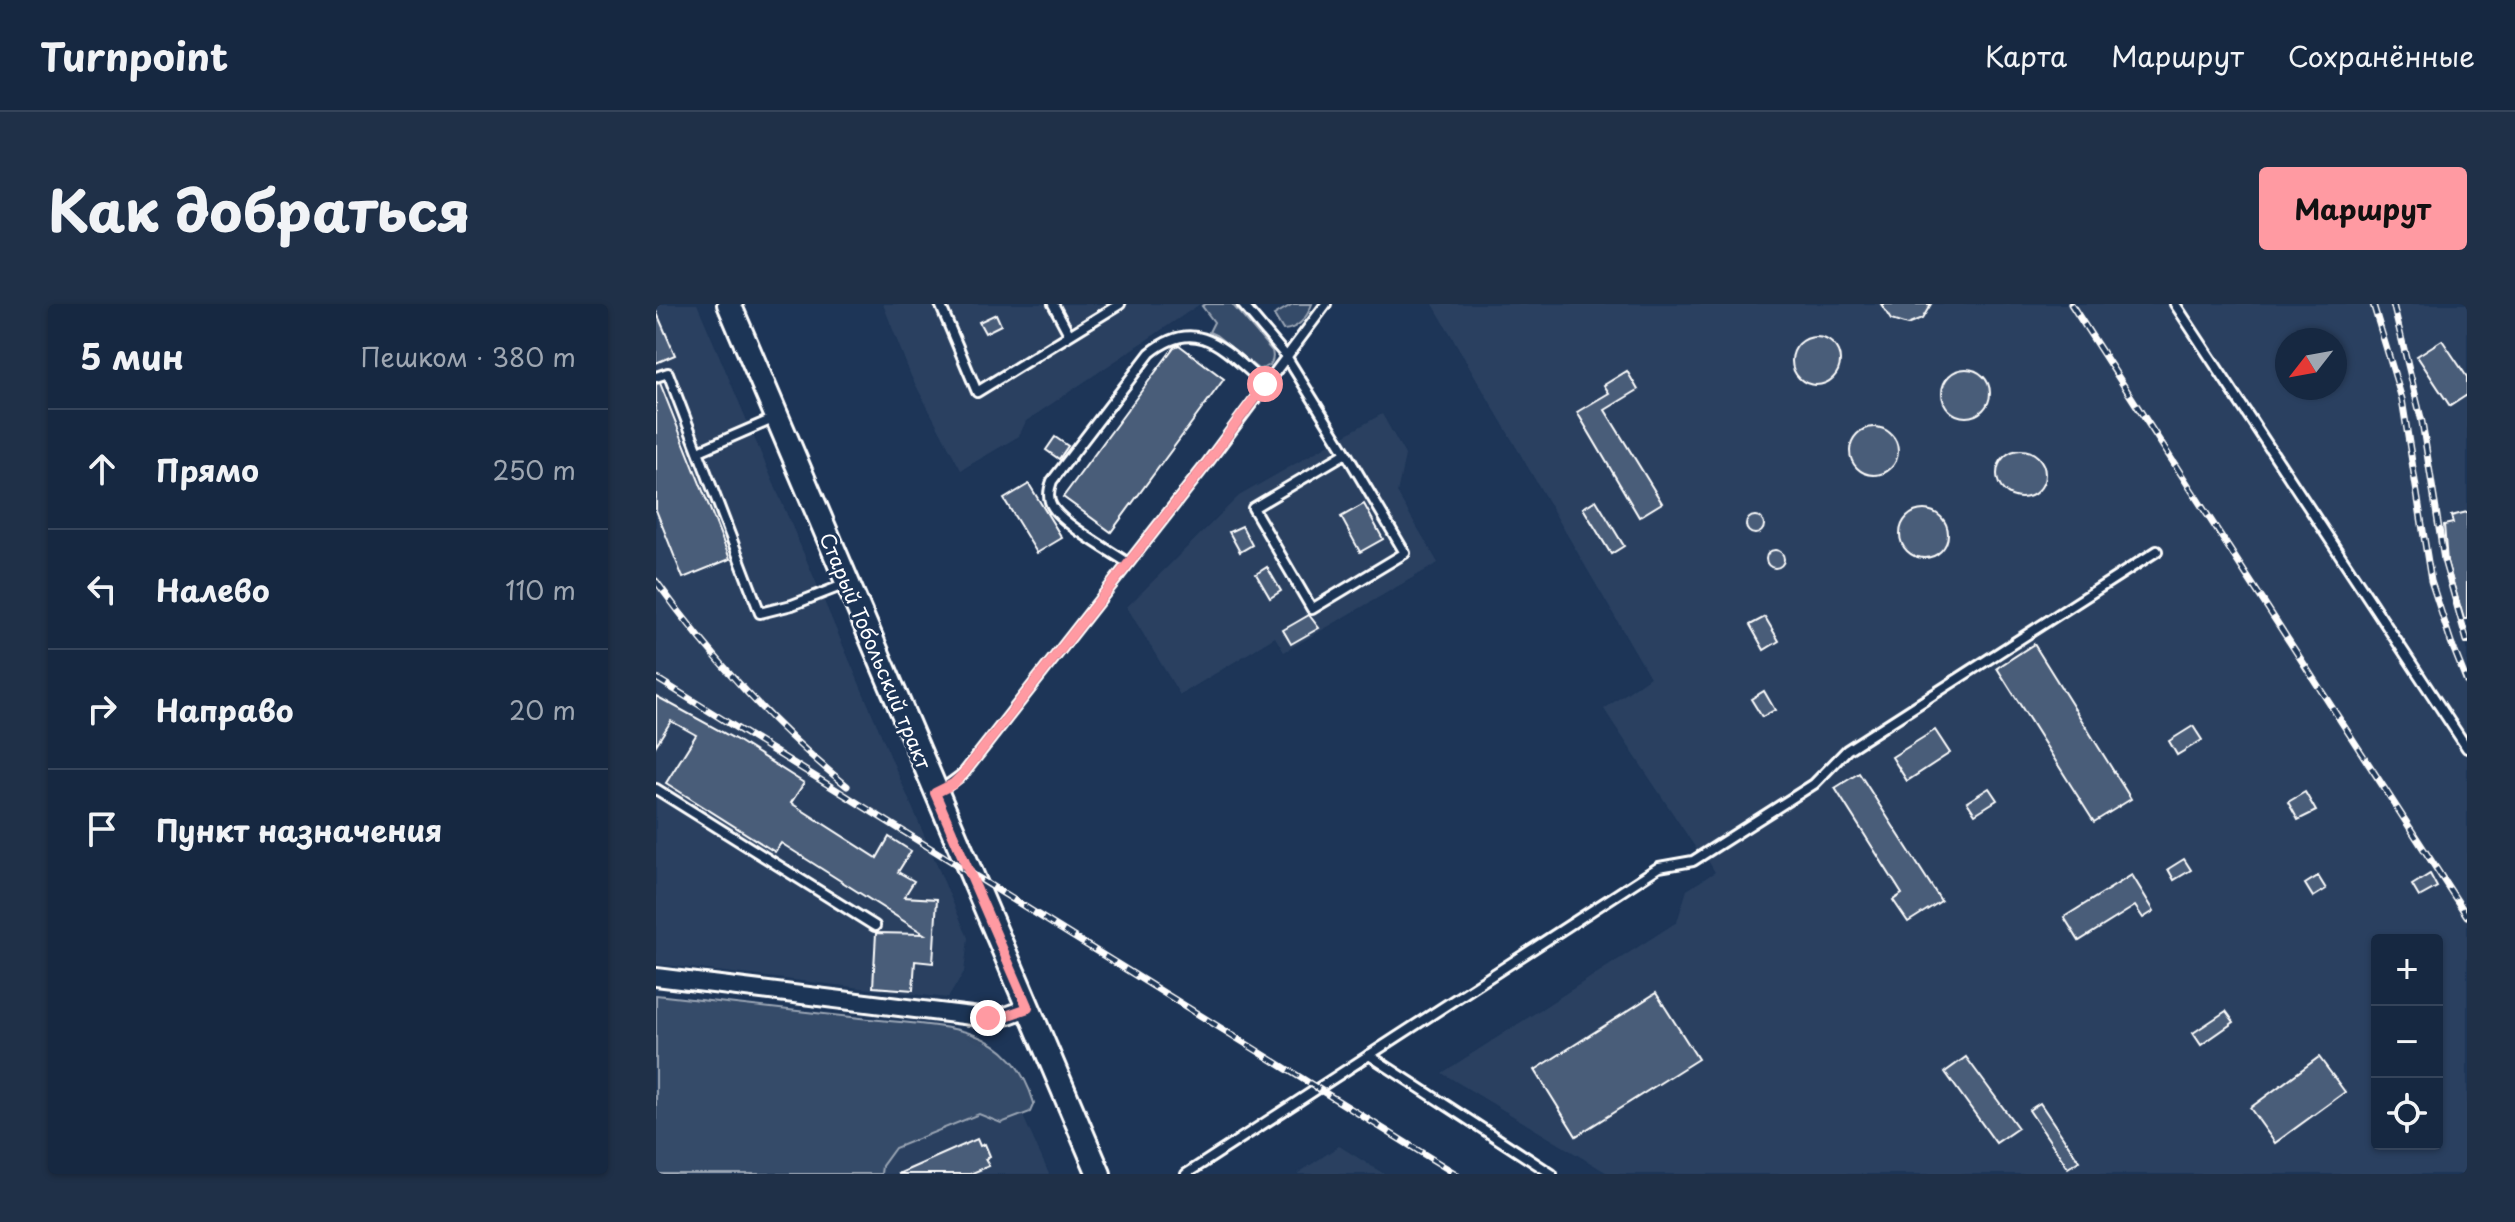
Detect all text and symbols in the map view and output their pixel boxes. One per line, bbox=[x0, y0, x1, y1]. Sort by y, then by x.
text: Turnpoint bbox=[40, 27, 228, 84]
text: Карта bbox=[1985, 34, 2067, 77]
text: Маршрут bbox=[2111, 34, 2244, 77]
text: Сохранённые bbox=[2288, 34, 2475, 77]
text: Как добраться bbox=[48, 166, 471, 251]
button: Маршрут bbox=[2259, 167, 2467, 250]
north arrow bbox=[2275, 328, 2347, 400]
text: 5 мин bbox=[80, 330, 184, 382]
text: Пешком · 380 m bbox=[360, 337, 576, 376]
route start bbox=[1247, 366, 1283, 402]
icon: ahead bbox=[80, 447, 124, 491]
text: Прямо bbox=[156, 447, 259, 492]
text: 250 m bbox=[492, 450, 576, 489]
street label: Старый Тобольский тракт bbox=[812, 528, 940, 774]
icon: left bbox=[80, 567, 124, 611]
text: Налево bbox=[156, 567, 270, 612]
text: 110 m bbox=[505, 570, 576, 609]
icon: right bbox=[80, 687, 124, 731]
text: Направо bbox=[156, 687, 294, 732]
text: 20 m bbox=[509, 690, 576, 729]
icon: arrive bbox=[80, 807, 124, 851]
text: Пункт назначения bbox=[156, 807, 442, 852]
map controls bbox=[2371, 934, 2443, 1150]
button: + bbox=[2371, 934, 2443, 1006]
route end bbox=[970, 1000, 1006, 1036]
button: − bbox=[2371, 1006, 2443, 1078]
button: locate bbox=[2371, 1078, 2443, 1150]

